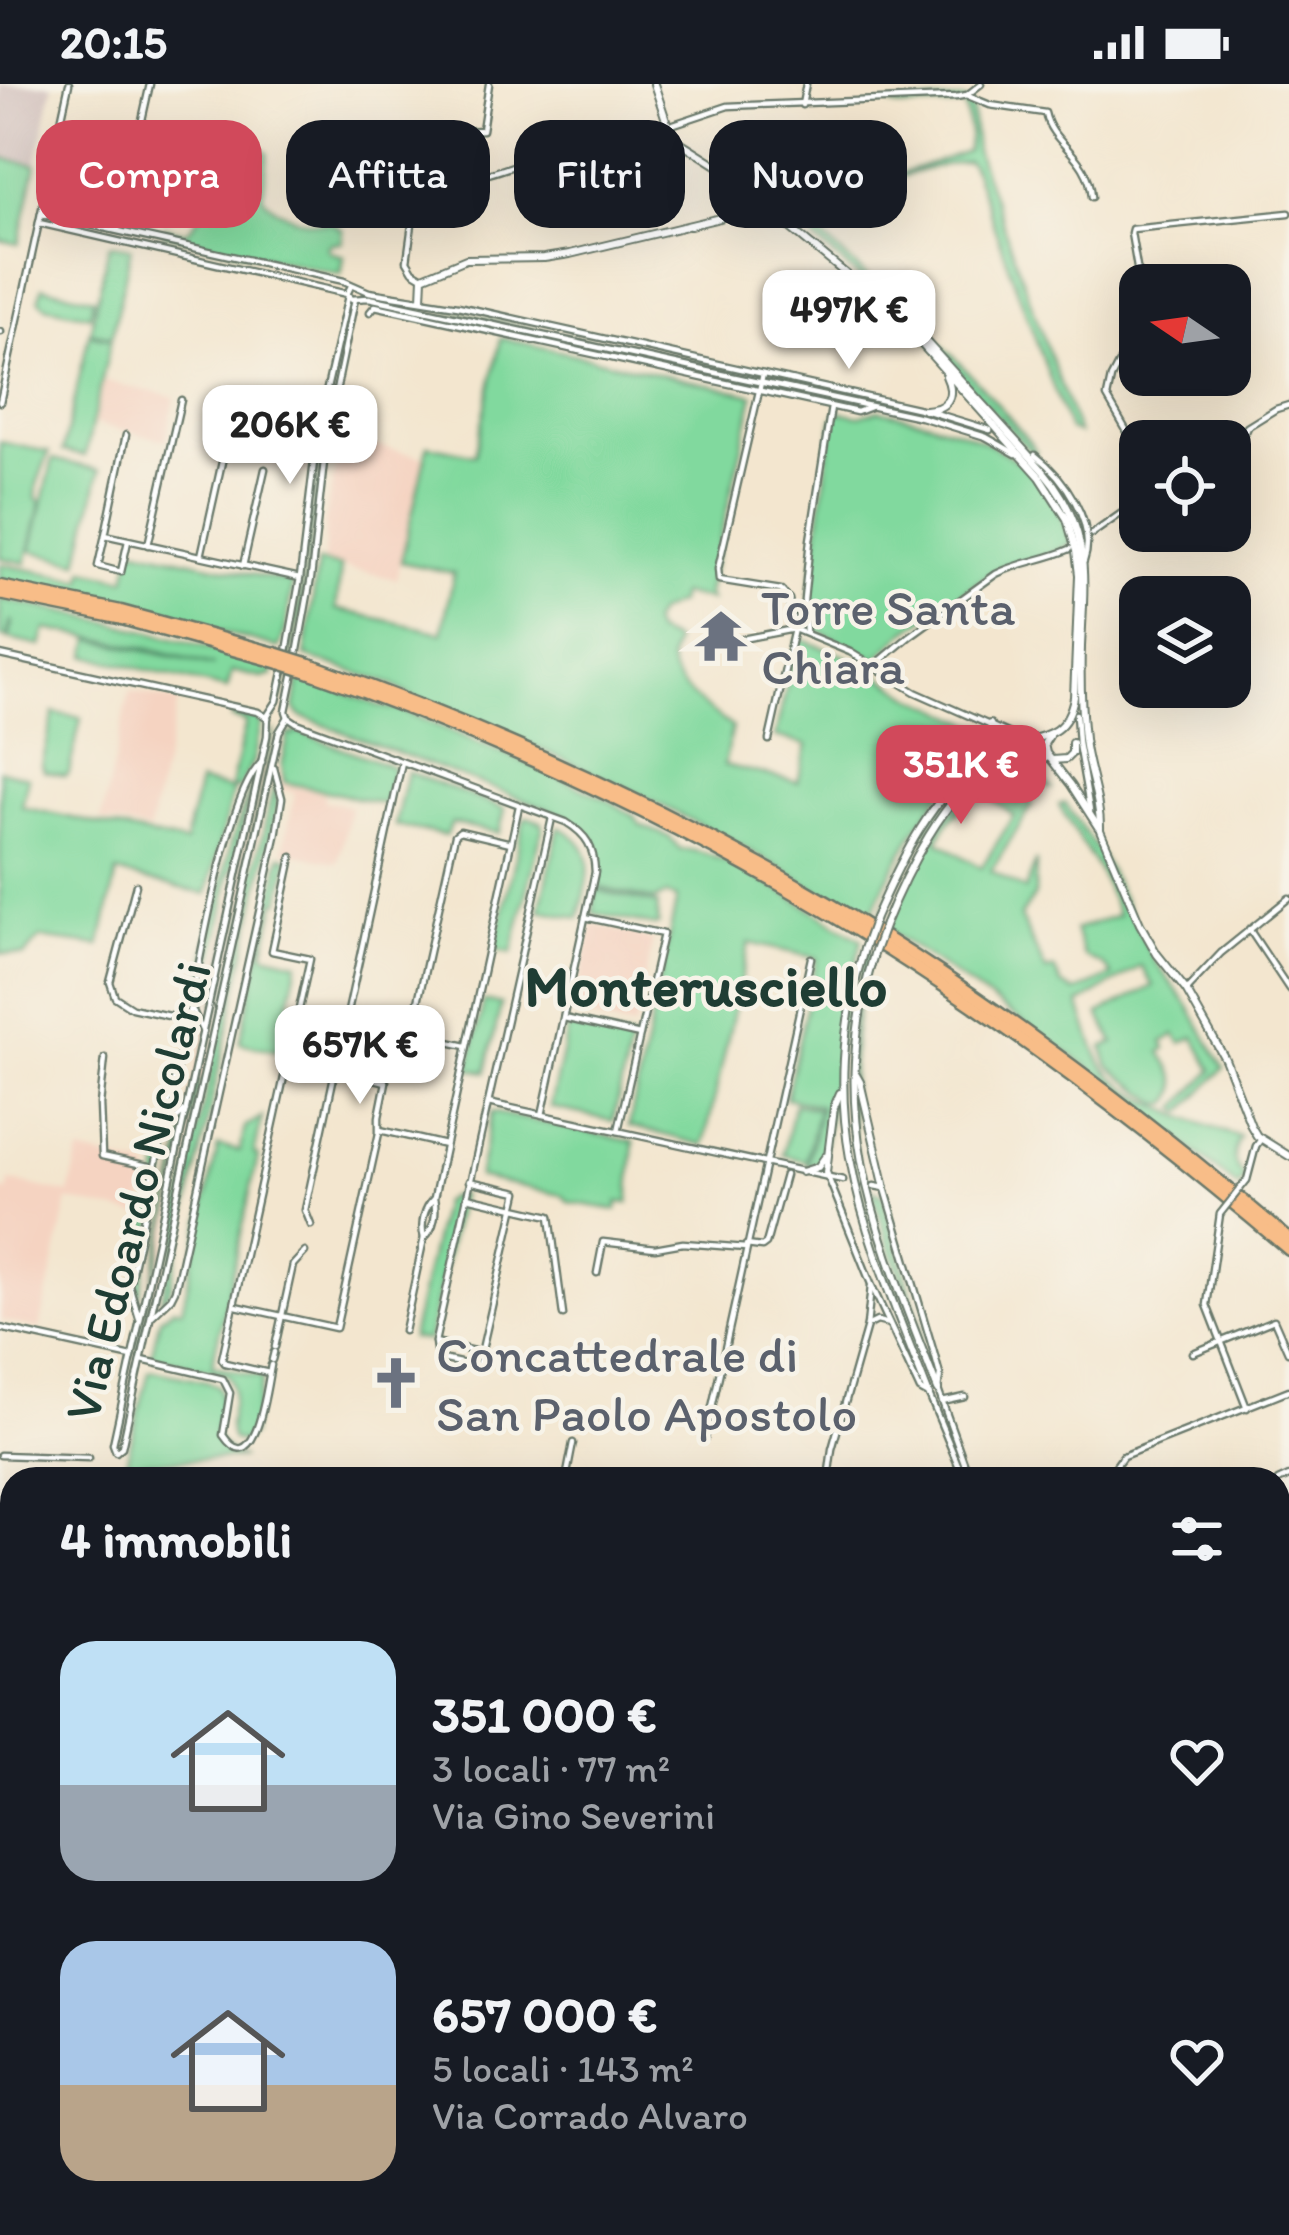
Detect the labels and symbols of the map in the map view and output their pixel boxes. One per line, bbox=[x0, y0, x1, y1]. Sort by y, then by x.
north arrow bbox=[1119, 264, 1251, 396]
pin: 497K € bbox=[751, 270, 947, 372]
pin: 206K € bbox=[192, 385, 388, 487]
place label: Torre Santa Chiara bbox=[761, 577, 1016, 697]
temple icon: Torre Santa Chiara bbox=[692, 607, 750, 665]
pin: 351K € bbox=[863, 725, 1059, 827]
district label: Monterusciello bbox=[524, 952, 888, 1020]
street label: Via Edoardo Nicolardi bbox=[51, 955, 224, 1427]
pin: 657K € bbox=[262, 1005, 458, 1107]
place label: Concattedrale di San Paolo Apostolo bbox=[436, 1324, 857, 1444]
church icon: Concattedrale di San Paolo Apostolo bbox=[367, 1354, 425, 1412]

